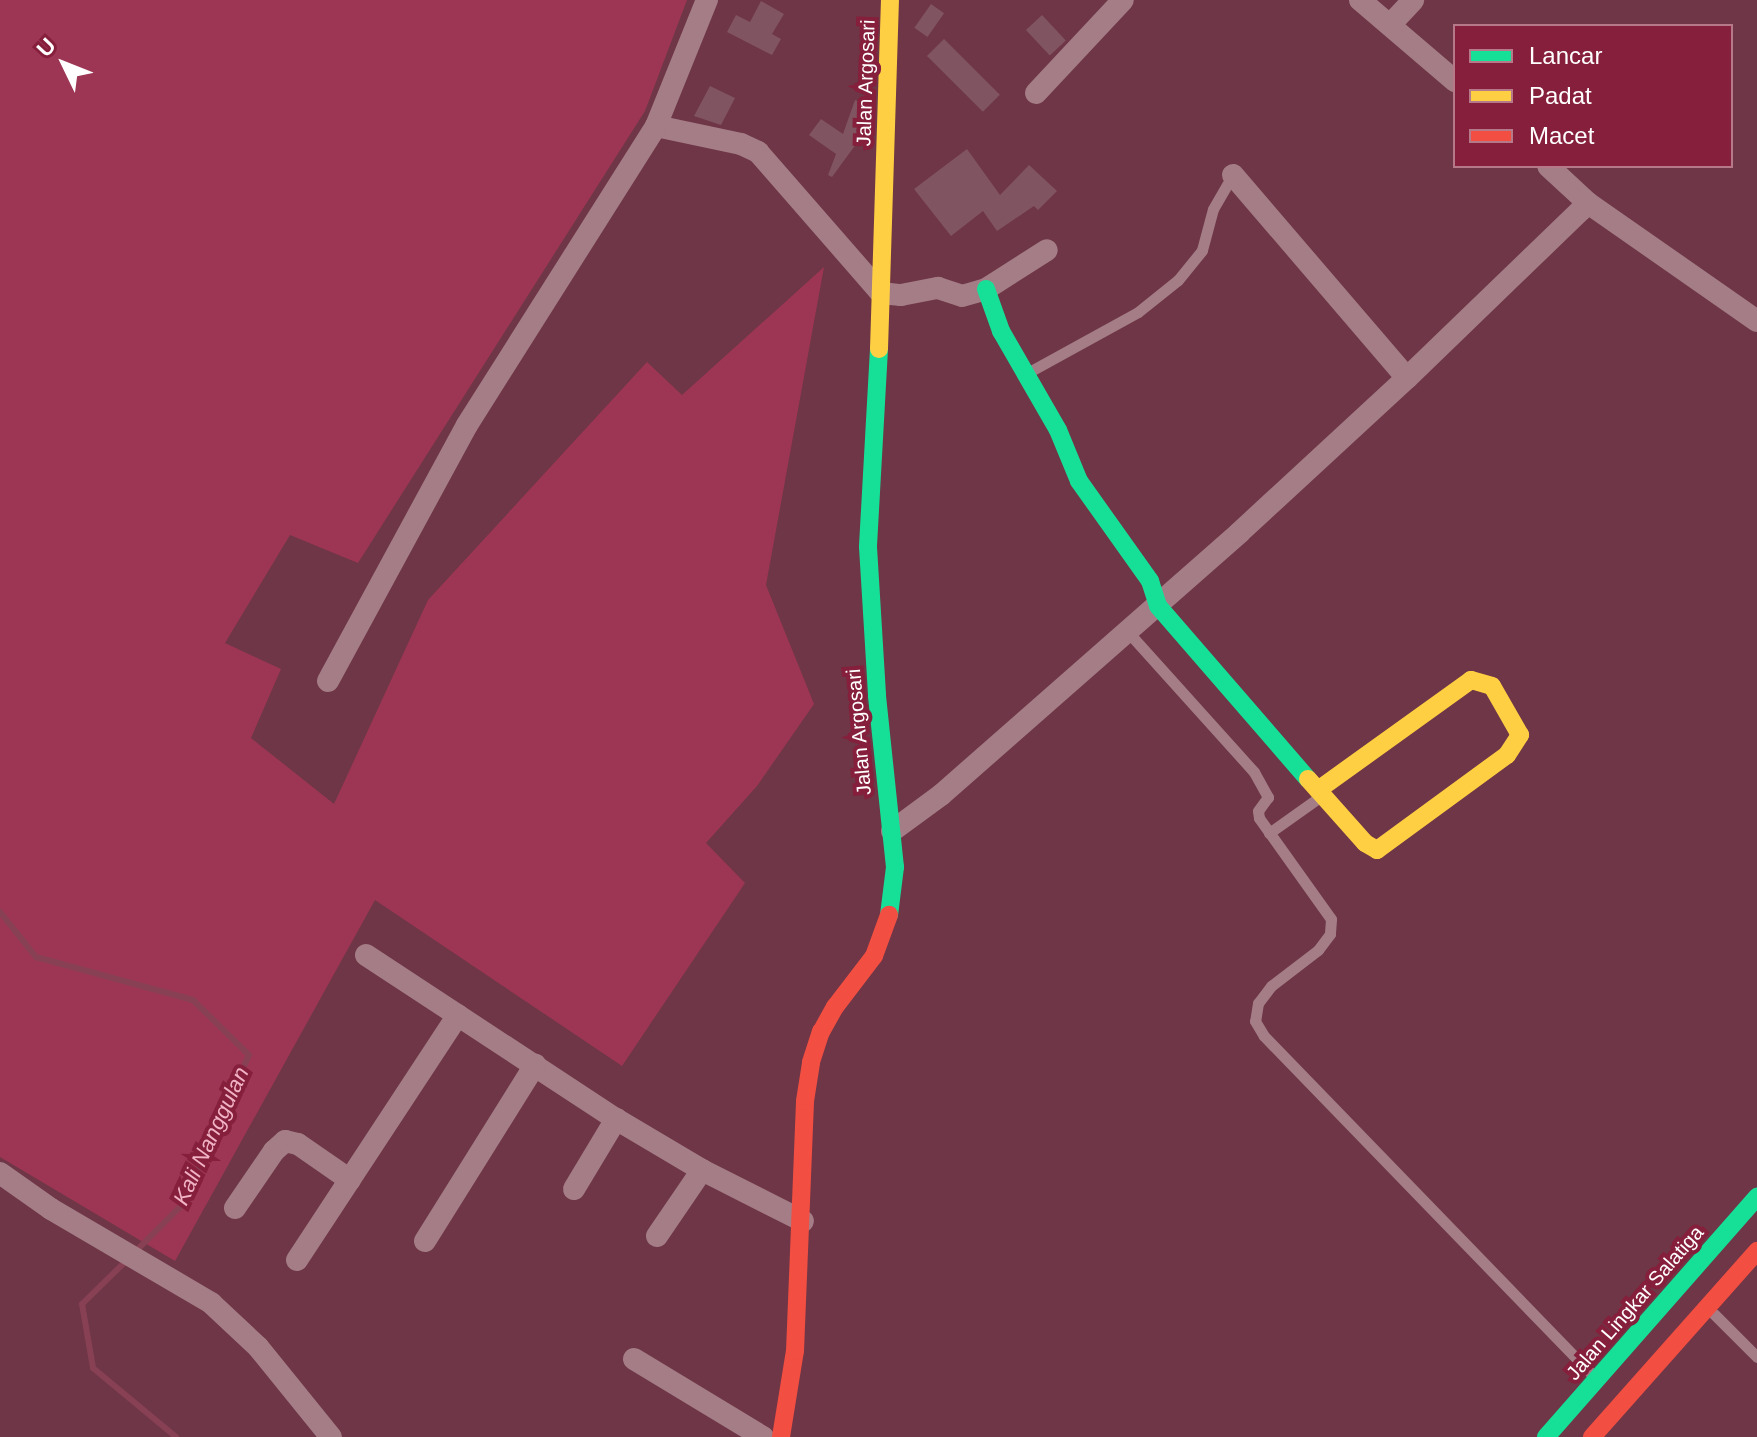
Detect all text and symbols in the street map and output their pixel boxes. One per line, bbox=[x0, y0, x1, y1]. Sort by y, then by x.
street label: Jalan Argosari bbox=[852, 19, 880, 147]
north arrow bbox=[24, 24, 104, 104]
legend bbox=[1453, 24, 1733, 168]
text: U bbox=[32, 33, 61, 62]
text: Lancar bbox=[1529, 42, 1602, 69]
text: Padat bbox=[1529, 82, 1592, 109]
text: Macet bbox=[1529, 122, 1594, 149]
street label: Jalan Argosari bbox=[841, 667, 877, 797]
water label: Kali Nanggulan bbox=[168, 1063, 254, 1209]
street label: Jalan Lingkar Salatiga bbox=[1561, 1221, 1709, 1385]

